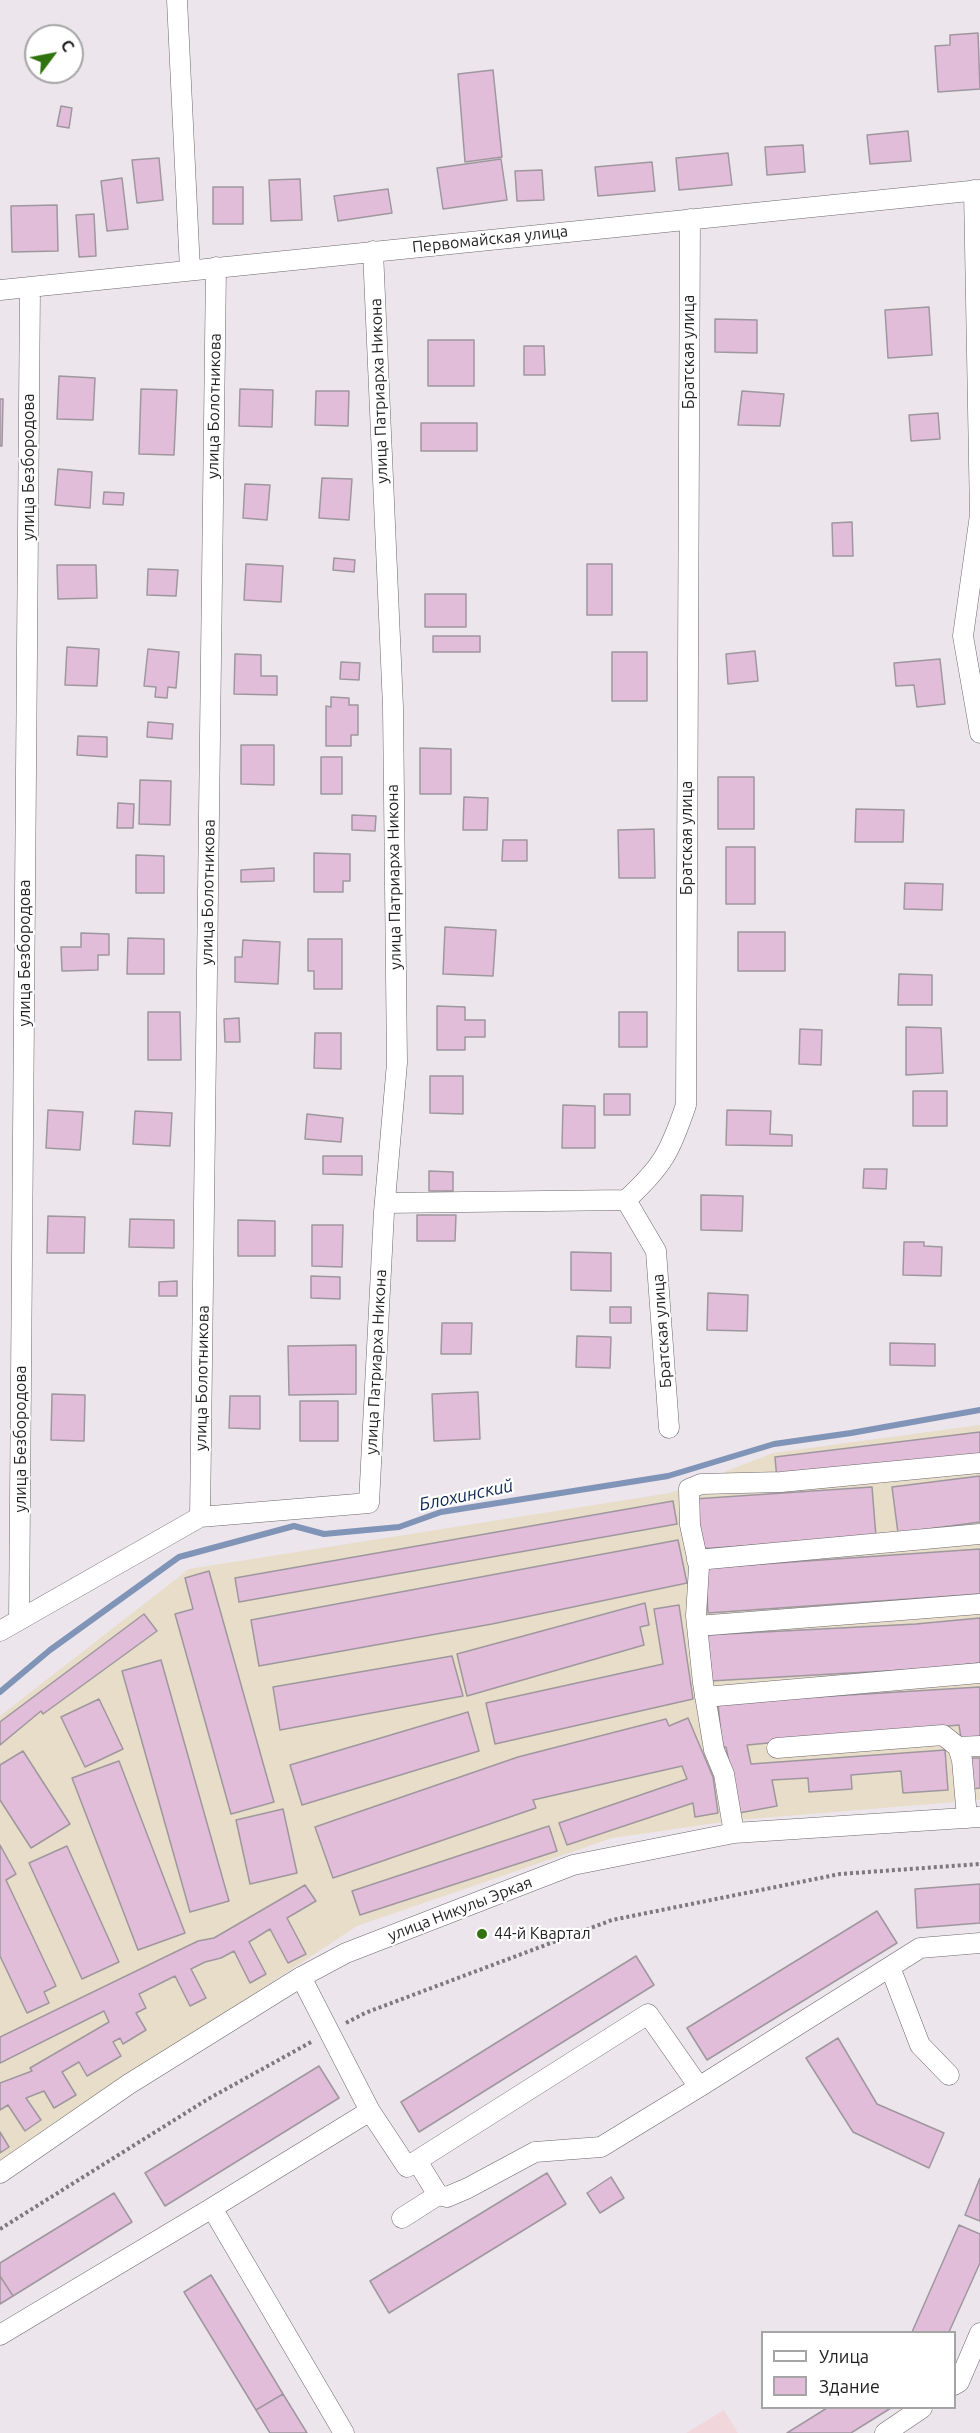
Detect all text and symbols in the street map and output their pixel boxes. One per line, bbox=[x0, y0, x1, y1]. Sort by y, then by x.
north arrow bbox=[24, 24, 84, 84]
text: С bbox=[57, 36, 78, 55]
street label: Первомайская улица bbox=[411, 221, 569, 257]
street label: Братская улица bbox=[679, 295, 699, 409]
street label: улица Патриарха Никона bbox=[366, 298, 392, 484]
street label: улица Болотникова bbox=[203, 333, 225, 479]
street label: улица Безбородова bbox=[19, 393, 39, 541]
street label: Братская улица bbox=[677, 781, 697, 895]
street label: улица Патриарха Никона bbox=[383, 784, 405, 970]
street label: улица Болотникова bbox=[197, 819, 219, 965]
street label: улица Безбородова bbox=[15, 879, 35, 1027]
street label: улица Патриарха Никона bbox=[362, 1269, 390, 1455]
street label: Братская улица bbox=[648, 1273, 676, 1389]
street label: улица Болотникова bbox=[191, 1305, 213, 1451]
street label: улица Безбородова bbox=[11, 1365, 31, 1513]
water label: Блохинский bbox=[417, 1475, 515, 1515]
street label: улица Никулы Эркая bbox=[385, 1873, 535, 1945]
place label: 44-й Квартал bbox=[494, 1924, 591, 1944]
marker: 44-й Квартал bbox=[475, 1927, 489, 1941]
legend bbox=[761, 2331, 956, 2409]
text: Улица bbox=[819, 2346, 869, 2366]
text: Здание bbox=[819, 2376, 880, 2396]

